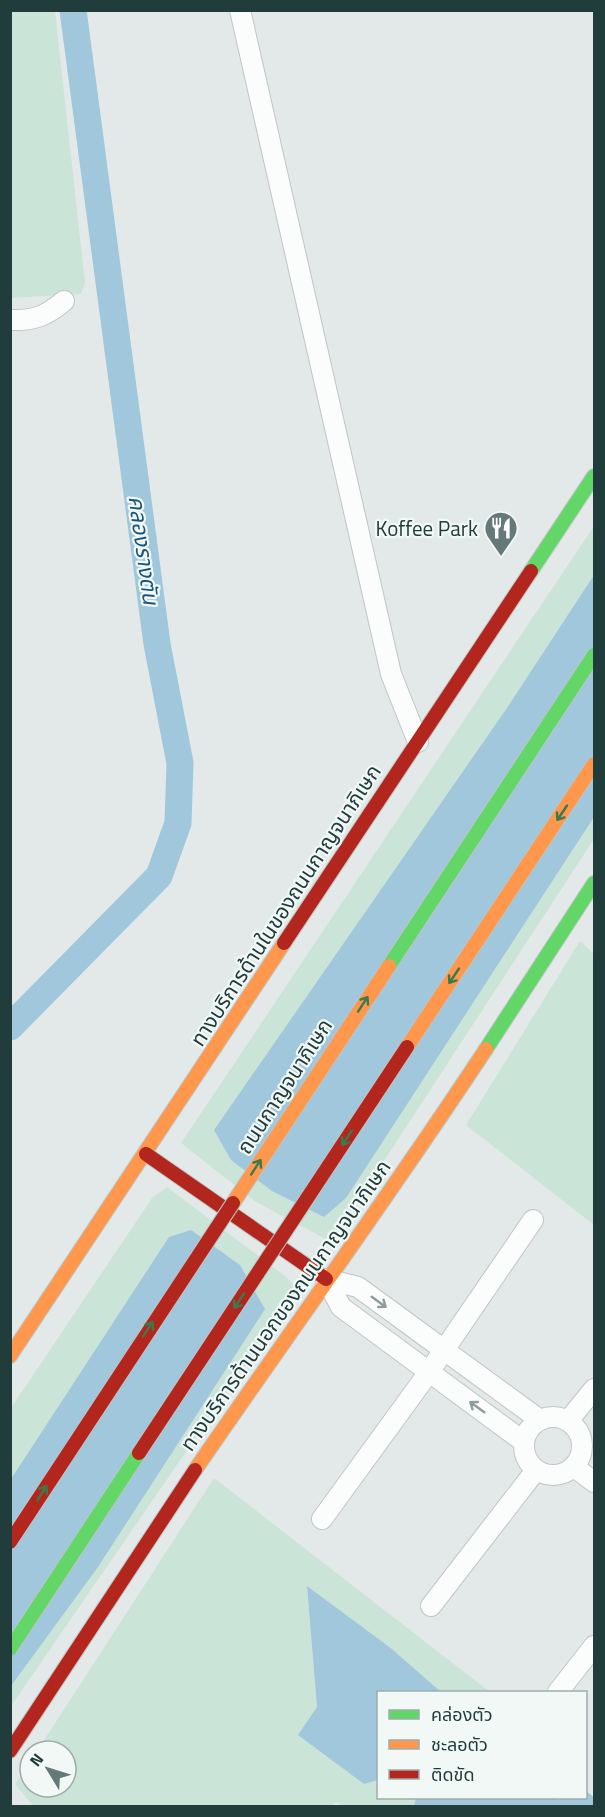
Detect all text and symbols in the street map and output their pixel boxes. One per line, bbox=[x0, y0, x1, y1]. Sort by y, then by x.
water label: คลองรางตัน bbox=[120, 493, 169, 608]
restaurant icon: Koffee Park bbox=[483, 510, 519, 557]
place label: Koffee Park bbox=[376, 512, 478, 544]
street label: ทางบริการด้านในของถนนกาญจนาภิเษก bbox=[182, 758, 388, 1052]
one-way arrow bbox=[556, 804, 568, 821]
one-way arrow bbox=[448, 967, 461, 984]
one-way arrow bbox=[358, 996, 370, 1013]
street label: ถนนกาญจนาภิเษก bbox=[228, 1012, 340, 1160]
one-way arrow bbox=[341, 1129, 353, 1146]
street label: ทางบริการด้านนอกของถนนกาญจนาภิเษก bbox=[172, 1153, 398, 1457]
one-way arrow bbox=[250, 1159, 262, 1175]
one-way arrow bbox=[233, 1292, 245, 1309]
one-way arrow bbox=[370, 1296, 386, 1308]
one-way arrow bbox=[142, 1321, 155, 1338]
one-way arrow bbox=[470, 1401, 486, 1413]
one-way arrow bbox=[37, 1485, 49, 1502]
legend bbox=[377, 1691, 587, 1799]
text: คล่องตัว bbox=[431, 1701, 493, 1728]
text: ชะลอตัว bbox=[431, 1731, 488, 1758]
north arrow bbox=[18, 1739, 78, 1799]
text: N bbox=[23, 1748, 49, 1772]
text: ติดขัด bbox=[431, 1761, 474, 1788]

